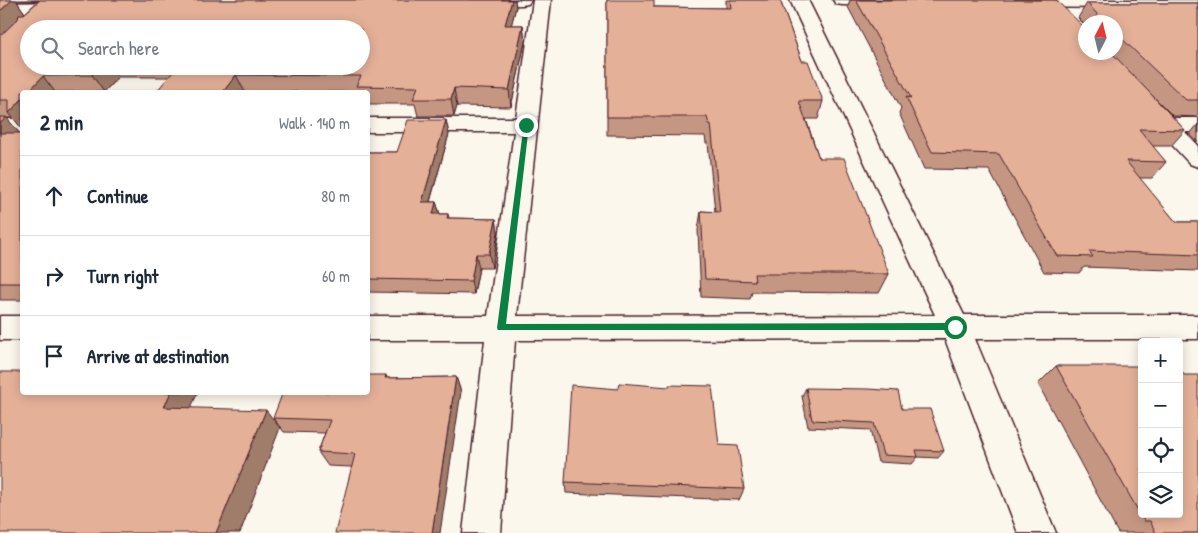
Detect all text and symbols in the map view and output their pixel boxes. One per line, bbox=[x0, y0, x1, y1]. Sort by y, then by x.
north arrow bbox=[1078, 15, 1123, 60]
search box bbox=[20, 20, 370, 75]
icon: search bbox=[38, 34, 66, 62]
text: Search here bbox=[78, 35, 159, 61]
text: 2 min bbox=[40, 108, 83, 137]
text: Walk · 140 m bbox=[279, 112, 350, 134]
route end bbox=[515, 114, 538, 137]
icon: ahead bbox=[40, 182, 68, 210]
text: Continue bbox=[87, 183, 148, 209]
text: 80 m bbox=[321, 185, 350, 207]
icon: right bbox=[40, 262, 68, 290]
text: Turn right bbox=[87, 263, 158, 289]
text: 60 m bbox=[322, 265, 350, 287]
route start bbox=[944, 316, 967, 339]
map controls bbox=[1138, 338, 1183, 518]
button: + bbox=[1138, 338, 1183, 383]
icon: arrive bbox=[40, 342, 68, 370]
text: Arrive at destination bbox=[87, 343, 229, 369]
button: − bbox=[1138, 383, 1183, 428]
button: locate bbox=[1138, 428, 1183, 473]
button: layers bbox=[1138, 473, 1183, 518]

